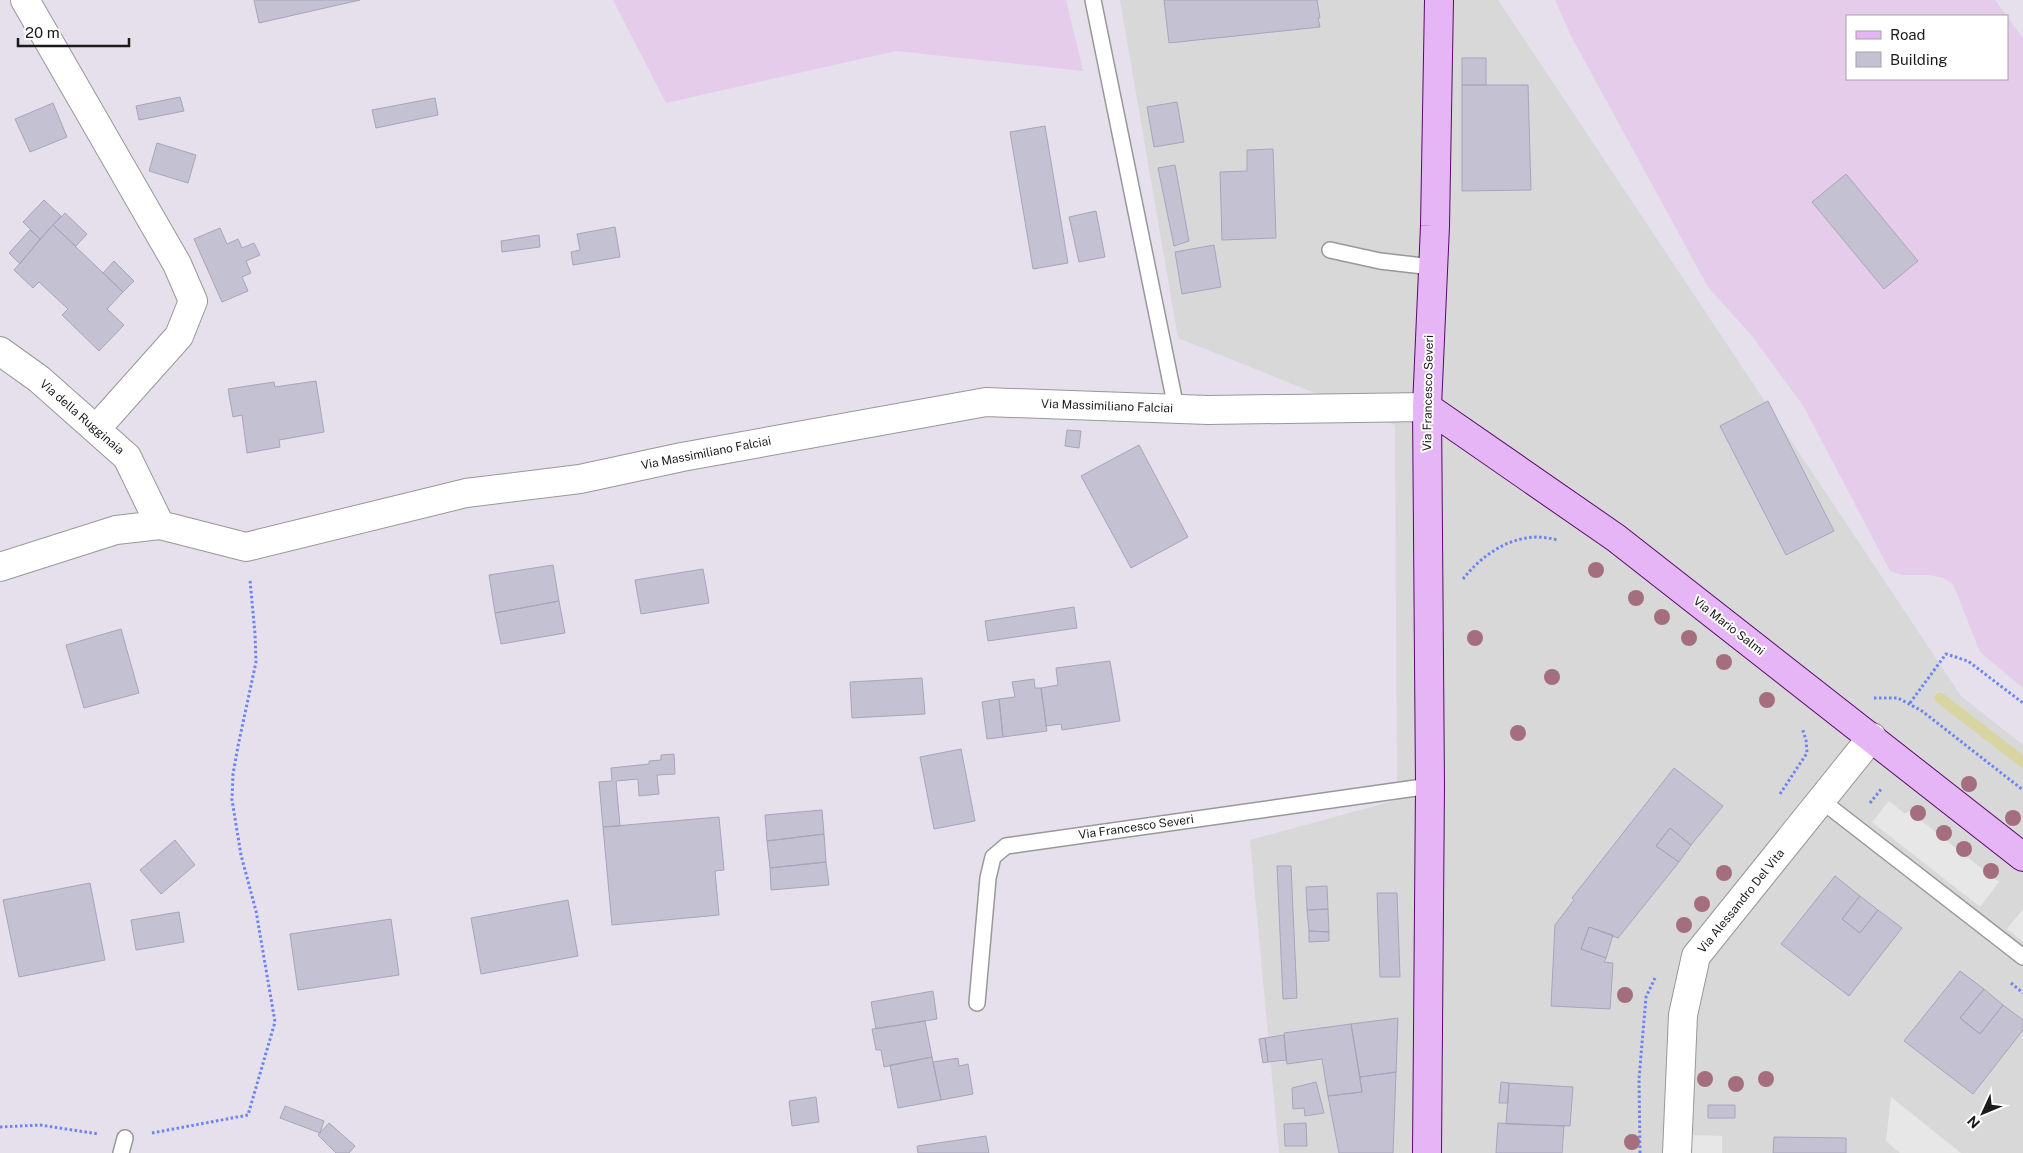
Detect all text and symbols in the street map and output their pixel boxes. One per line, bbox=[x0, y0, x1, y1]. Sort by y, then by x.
scale bar bbox=[18, 15, 129, 47]
legend bbox=[1846, 15, 2008, 80]
text: 20 m bbox=[25, 24, 60, 41]
text: Road bbox=[1890, 26, 1926, 43]
text: Building bbox=[1890, 51, 1948, 68]
street label: Via Francesco Severi bbox=[1420, 335, 1436, 451]
street label: Via della Rugginaia bbox=[37, 377, 127, 457]
street label: Via Massimiliano Falciai bbox=[1041, 397, 1173, 415]
street label: Via Massimiliano Falciai bbox=[640, 434, 772, 472]
street label: Via Mario Salmi bbox=[1691, 594, 1767, 658]
street label: Via Francesco Severi bbox=[1077, 812, 1195, 842]
street label: Via Alessandro Del Vita bbox=[1695, 846, 1787, 956]
north arrow bbox=[1958, 1088, 2008, 1138]
text: N bbox=[1964, 1113, 1983, 1132]

